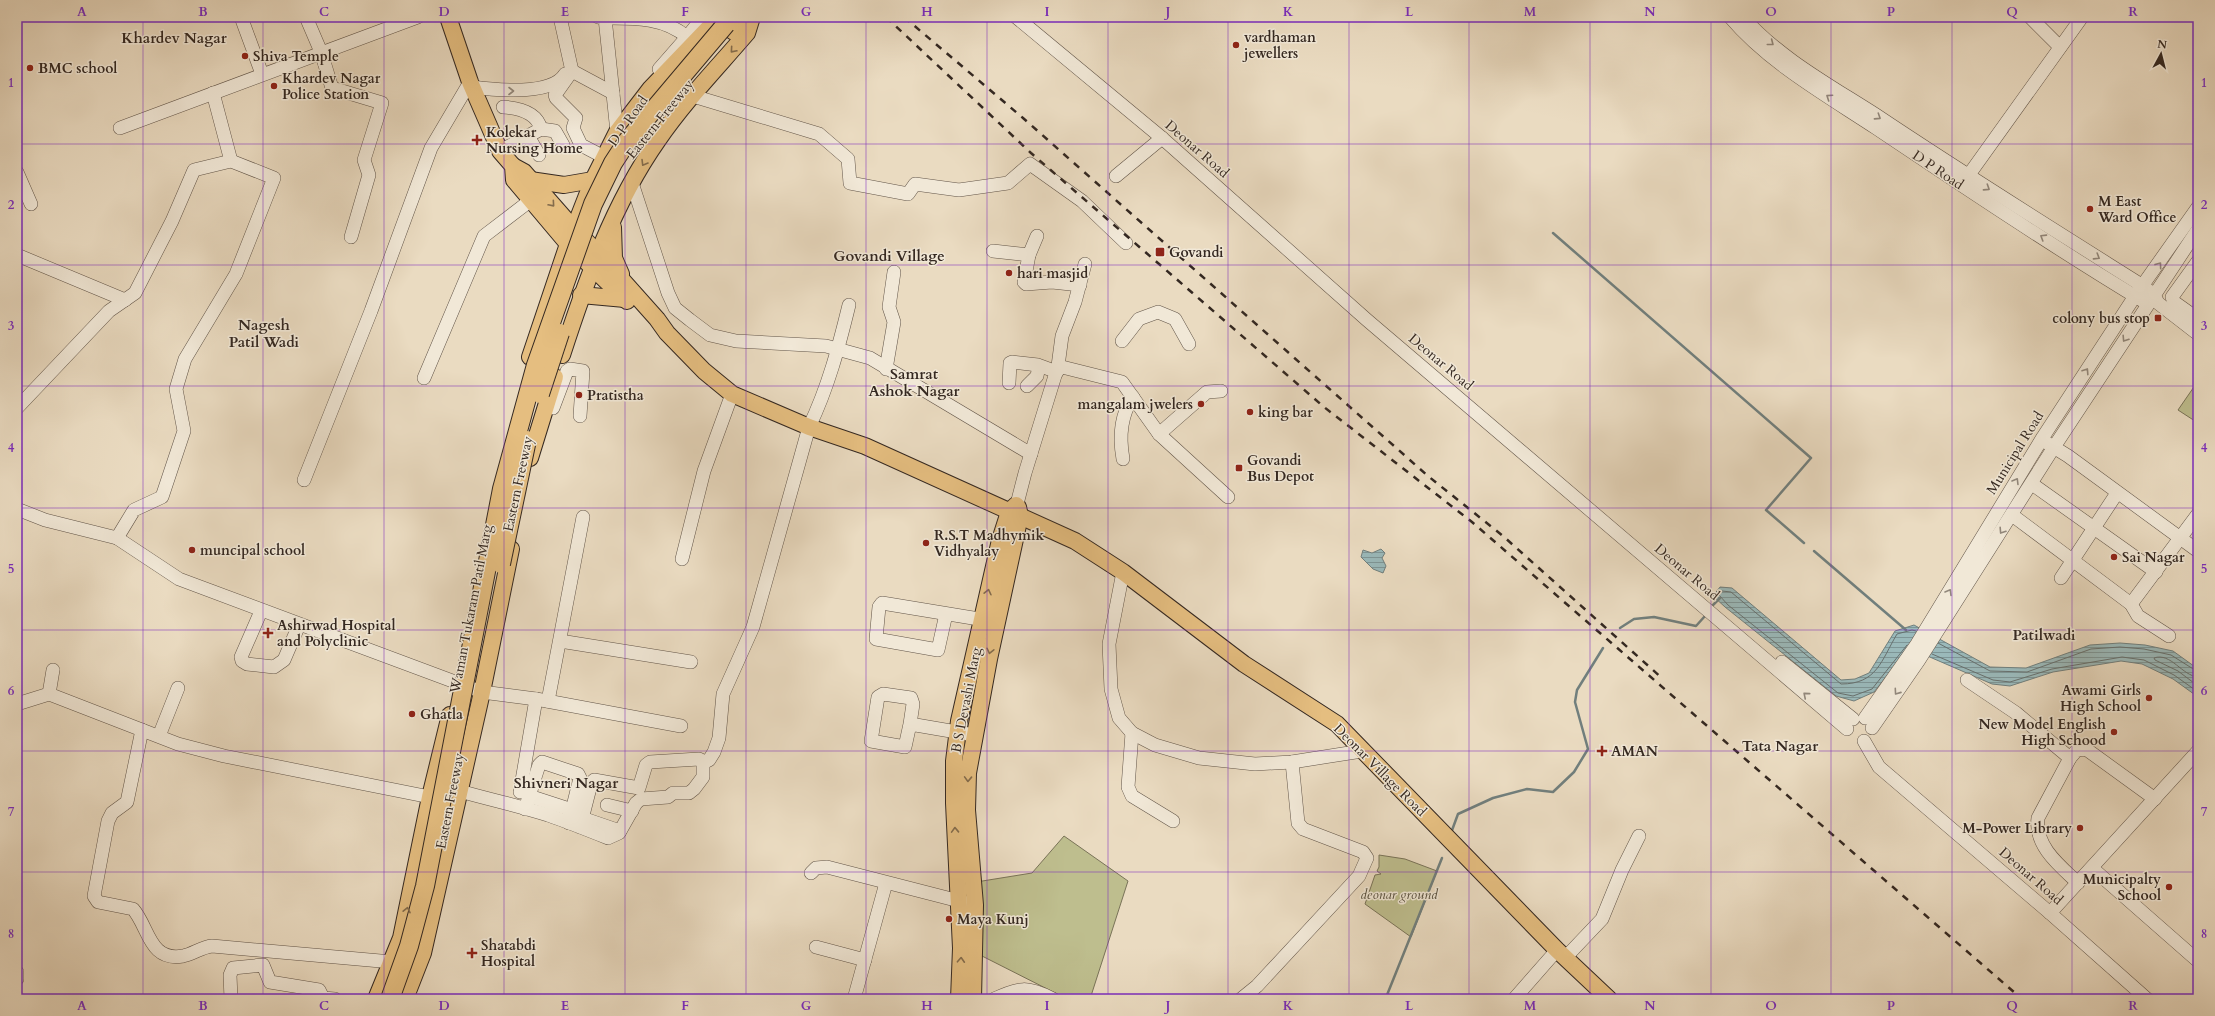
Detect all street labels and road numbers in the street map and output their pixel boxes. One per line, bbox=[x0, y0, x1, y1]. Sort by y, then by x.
street label: Eastern Freeway bbox=[622, 75, 698, 163]
street label: D P Road bbox=[604, 91, 653, 150]
street label: Deonar Road bbox=[1161, 116, 1233, 182]
street label: D P Road bbox=[1909, 146, 1968, 194]
street label: Deonar Road bbox=[1405, 329, 1478, 395]
street label: Municipal Road bbox=[1982, 407, 2048, 498]
street label: Eastern Freeway bbox=[499, 434, 538, 534]
street label: Waman Tukaram Patil Marg bbox=[445, 523, 497, 696]
street label: Deonar Road bbox=[1651, 539, 1724, 605]
street label: B S Devashi Marg bbox=[946, 645, 986, 754]
street label: Deonar Village Road bbox=[1329, 719, 1431, 821]
street label: Eastern Freeway bbox=[431, 751, 469, 851]
street label: Deonar Road bbox=[1995, 843, 2067, 909]

